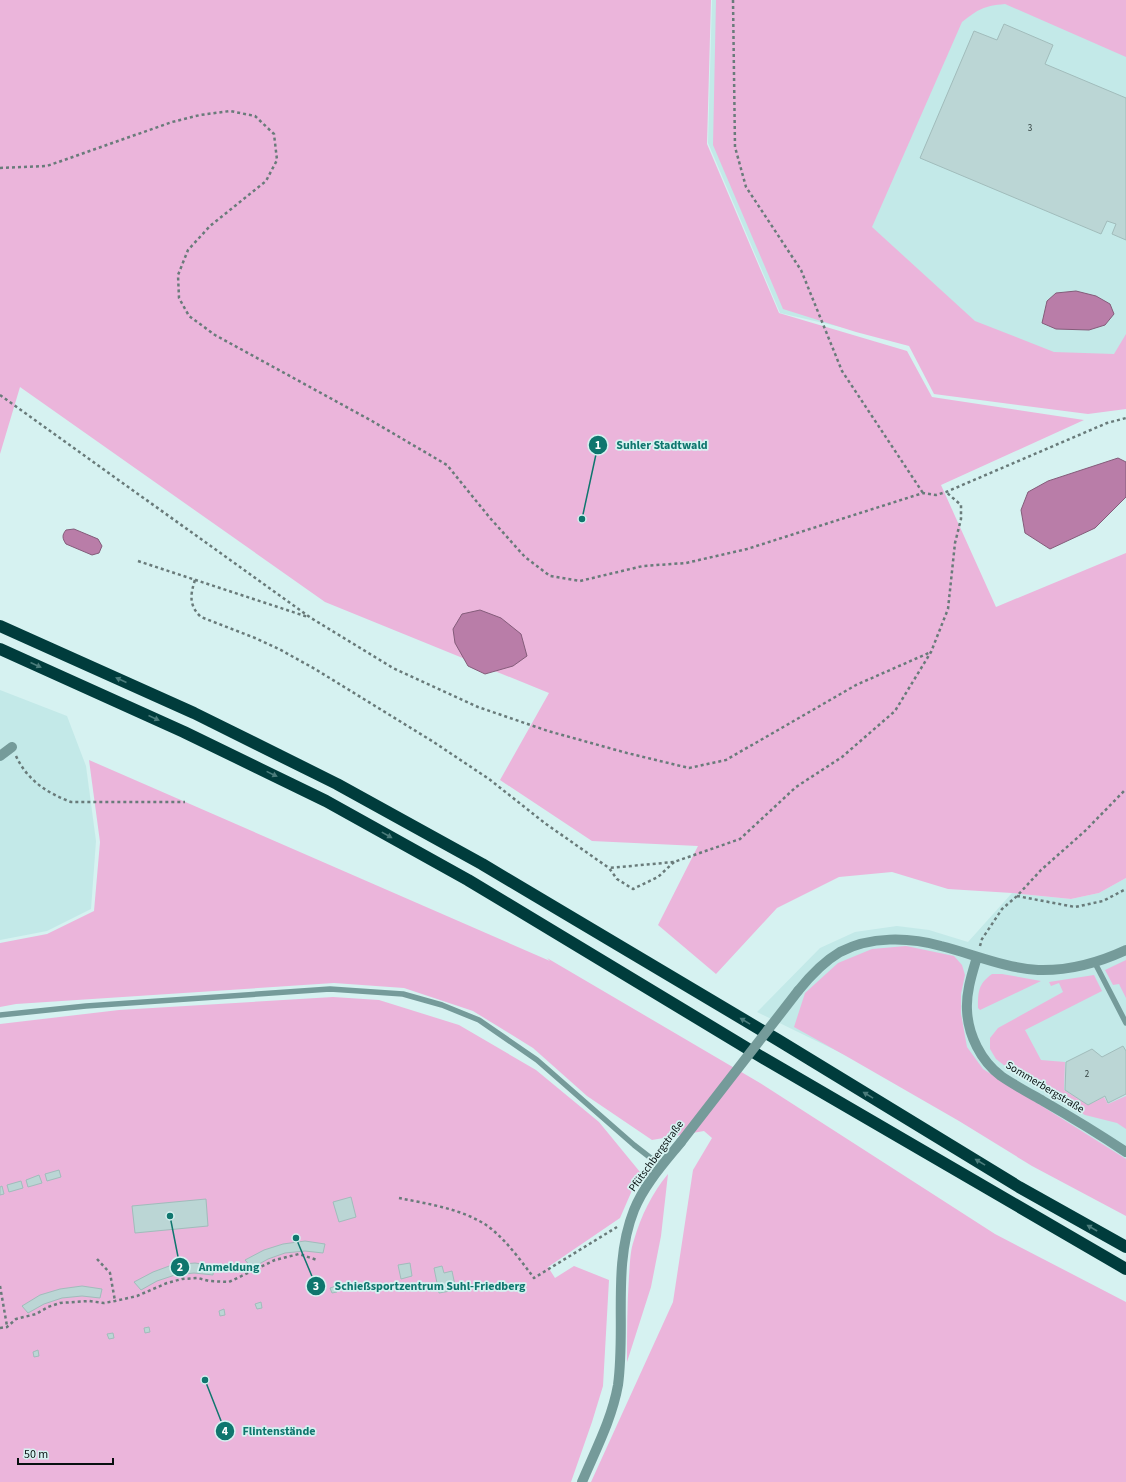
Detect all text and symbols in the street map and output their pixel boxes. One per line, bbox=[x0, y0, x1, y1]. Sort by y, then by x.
house number: 3 bbox=[1028, 122, 1033, 135]
callout: Suhler Stadtwald bbox=[588, 433, 716, 457]
text: 1 bbox=[595, 437, 601, 454]
text: Suhler Stadtwald bbox=[616, 437, 708, 454]
one-way arrow bbox=[30, 662, 41, 668]
one-way arrow bbox=[115, 677, 126, 683]
one-way arrow bbox=[149, 715, 160, 721]
one-way arrow bbox=[266, 771, 277, 777]
one-way arrow bbox=[381, 831, 392, 838]
one-way arrow bbox=[739, 1017, 751, 1024]
street label: Sommerbergstraße bbox=[1003, 1058, 1088, 1117]
house number: 2 bbox=[1085, 1068, 1090, 1081]
one-way arrow bbox=[863, 1091, 873, 1099]
street label: Pfütschbergstraße bbox=[625, 1117, 687, 1195]
one-way arrow bbox=[974, 1159, 986, 1166]
one-way arrow bbox=[1086, 1224, 1098, 1231]
callout: Anmeldung bbox=[170, 1255, 267, 1279]
text: 2 bbox=[177, 1259, 183, 1276]
text: Anmeldung bbox=[198, 1259, 260, 1276]
callout: Schießsportzentrum Suhl-Friedberg bbox=[306, 1274, 533, 1298]
text: 3 bbox=[313, 1278, 319, 1295]
text: Schießsportzentrum Suhl-Friedberg bbox=[335, 1278, 526, 1295]
callout: Flintenstände bbox=[215, 1419, 324, 1443]
text: 4 bbox=[222, 1423, 229, 1440]
text: Flintenstände bbox=[242, 1423, 316, 1440]
scale bar bbox=[18, 1440, 113, 1466]
text: 50 m bbox=[24, 1446, 48, 1463]

